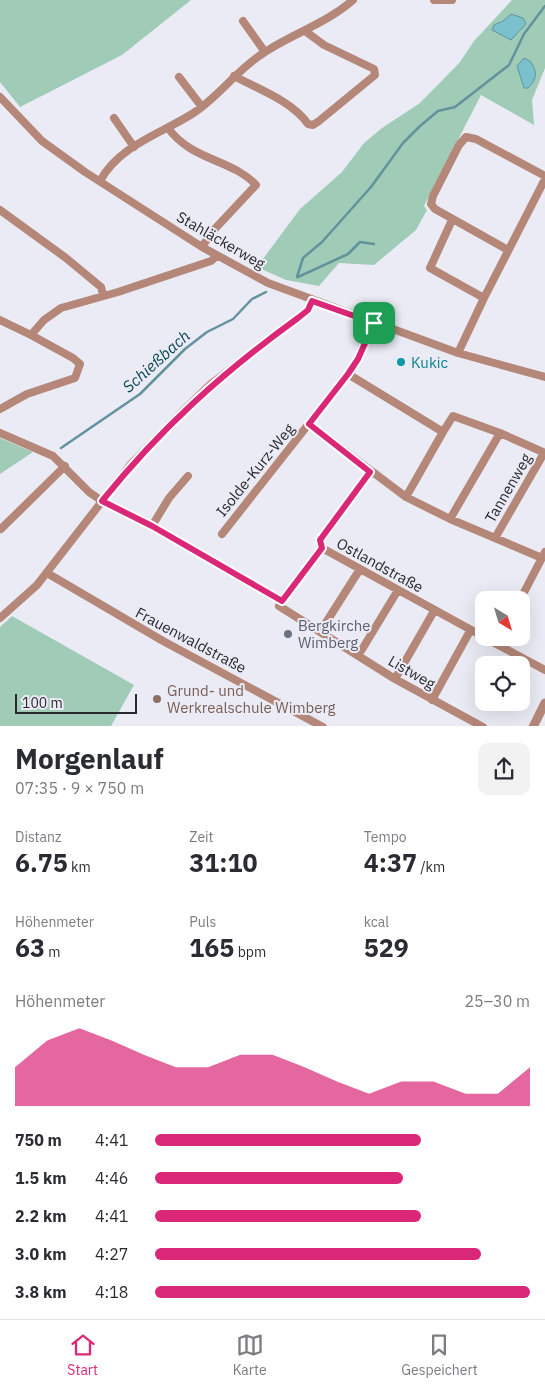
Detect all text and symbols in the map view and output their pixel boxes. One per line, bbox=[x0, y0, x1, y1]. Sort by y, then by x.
street label: Stahläckerweg bbox=[173, 207, 269, 273]
pin bbox=[353, 302, 395, 344]
icon: arrive bbox=[360, 309, 388, 337]
water label: Schießbach bbox=[118, 325, 194, 397]
place label: Kukic bbox=[411, 353, 449, 372]
marker: Kukic bbox=[395, 356, 407, 368]
street label: Isolde-Kurz-Weg bbox=[212, 420, 298, 520]
street label: Tannenweg bbox=[481, 450, 535, 526]
street label: Ostlandstraße bbox=[333, 533, 427, 597]
north arrow bbox=[475, 591, 530, 646]
map controls bbox=[475, 591, 530, 711]
street label: Frauenwaldstraße bbox=[132, 603, 250, 677]
place label: Bergkirche Wimberg bbox=[298, 616, 371, 652]
marker: Bergkirche Wimberg bbox=[282, 628, 294, 640]
street label: Listweg bbox=[385, 651, 439, 693]
button: locate bbox=[475, 656, 530, 711]
place label: Grund- und Werkrealschule Wimberg bbox=[167, 681, 336, 717]
scale bar bbox=[15, 692, 138, 715]
marker: Grund- und Werkrealschule Wimberg bbox=[151, 693, 163, 705]
text: 100 m bbox=[22, 694, 63, 712]
text: Morgenlauf bbox=[15, 740, 164, 777]
button: share bbox=[478, 743, 530, 795]
text: 07:35 · 9 × 750 m bbox=[15, 778, 144, 798]
text: Distanz bbox=[15, 828, 61, 846]
text: Zeit bbox=[189, 828, 213, 846]
text: Tempo bbox=[364, 828, 407, 846]
text: 6.75 bbox=[15, 846, 68, 879]
text: 31:10 bbox=[189, 846, 258, 879]
text: 4:37 bbox=[364, 846, 417, 879]
text: km bbox=[68, 858, 91, 876]
text: /km bbox=[417, 858, 445, 876]
text: Höhenmeter bbox=[15, 913, 94, 931]
text: Puls bbox=[189, 913, 216, 931]
text: kcal bbox=[364, 913, 389, 931]
text: 63 bbox=[15, 931, 45, 964]
text: 165 bbox=[189, 931, 234, 964]
text: 529 bbox=[364, 931, 409, 964]
text: m bbox=[45, 943, 61, 961]
text: bpm bbox=[234, 943, 266, 961]
text: Höhenmeter bbox=[15, 991, 105, 1011]
text: 25–30 m bbox=[464, 991, 530, 1011]
text: 750 m bbox=[15, 1130, 62, 1150]
text: 4:41 bbox=[95, 1130, 128, 1150]
text: 1.5 km bbox=[15, 1168, 66, 1188]
text: 4:46 bbox=[95, 1168, 128, 1188]
text: 2.2 km bbox=[15, 1206, 66, 1226]
text: 4:41 bbox=[95, 1206, 128, 1226]
text: 3.0 km bbox=[15, 1244, 66, 1264]
text: 4:27 bbox=[95, 1244, 128, 1264]
text: 3.8 km bbox=[15, 1282, 66, 1302]
text: 4:18 bbox=[95, 1282, 128, 1302]
tab: Start bbox=[67, 1331, 98, 1379]
tab: Karte bbox=[233, 1331, 267, 1379]
tab: Gespeichert bbox=[401, 1331, 478, 1379]

